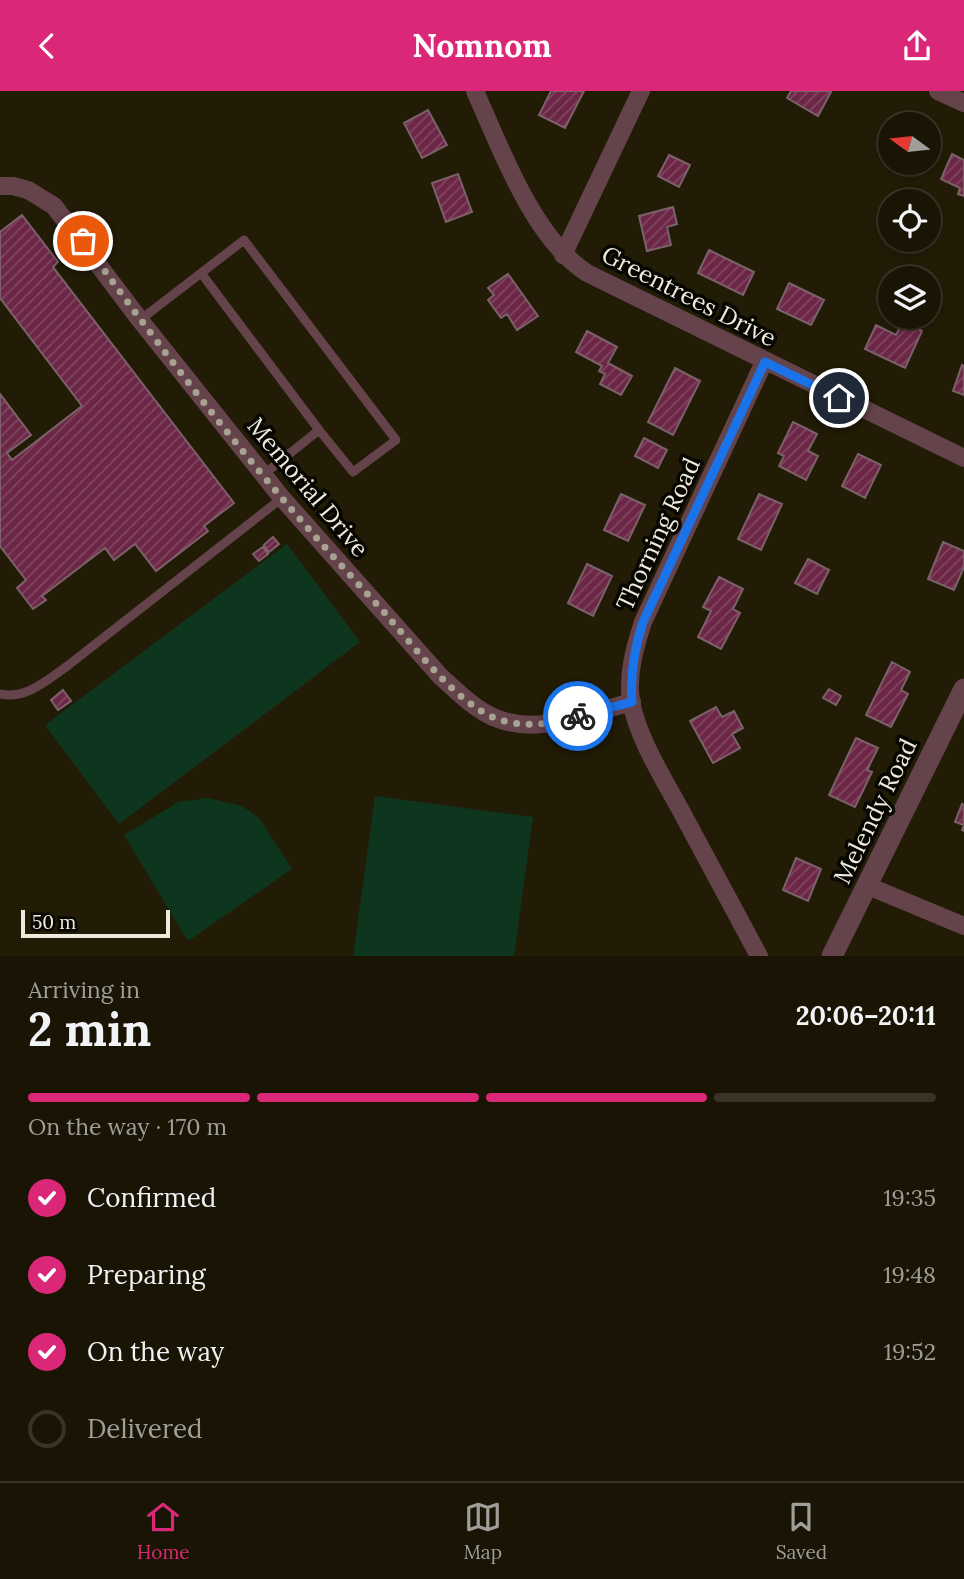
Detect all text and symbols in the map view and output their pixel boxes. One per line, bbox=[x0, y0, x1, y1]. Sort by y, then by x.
text: Nomnom bbox=[412, 25, 552, 66]
icon: back bbox=[28, 27, 66, 65]
icon: share bbox=[898, 27, 936, 65]
north arrow bbox=[878, 112, 942, 175]
map controls bbox=[878, 112, 941, 329]
button: locate bbox=[878, 189, 941, 252]
pin bbox=[53, 211, 113, 271]
icon: bag bbox=[64, 222, 102, 260]
street label: Greentrees Drive bbox=[597, 239, 781, 353]
button: layers bbox=[878, 266, 941, 329]
pin bbox=[809, 368, 869, 428]
icon: home bbox=[820, 379, 858, 417]
street label: Memorial Drive bbox=[241, 411, 375, 563]
street label: Thorning Road bbox=[609, 453, 707, 615]
courier bbox=[543, 681, 613, 751]
icon: bike bbox=[559, 697, 597, 735]
street label: Melendy Road bbox=[826, 733, 924, 889]
scale bar bbox=[21, 907, 170, 939]
text: 50 m bbox=[32, 910, 76, 934]
text: Arriving in bbox=[28, 975, 140, 1004]
text: 20:06–20:11 bbox=[796, 999, 936, 1032]
text: 2 min bbox=[28, 1000, 151, 1059]
text: On the way · 170 m bbox=[28, 1112, 227, 1141]
icon: check bbox=[28, 1179, 66, 1217]
text: Confirmed bbox=[87, 1181, 216, 1214]
text: 19:35 bbox=[883, 1183, 936, 1212]
icon: check bbox=[28, 1256, 66, 1294]
text: Preparing bbox=[87, 1258, 206, 1291]
text: 19:48 bbox=[883, 1260, 936, 1289]
icon: check bbox=[28, 1333, 66, 1371]
text: On the way bbox=[87, 1335, 224, 1368]
text: 19:52 bbox=[884, 1337, 936, 1366]
text: Delivered bbox=[87, 1412, 203, 1445]
tab: Home bbox=[137, 1498, 190, 1564]
tab: Map bbox=[463, 1498, 502, 1564]
tab: Saved bbox=[776, 1498, 827, 1564]

